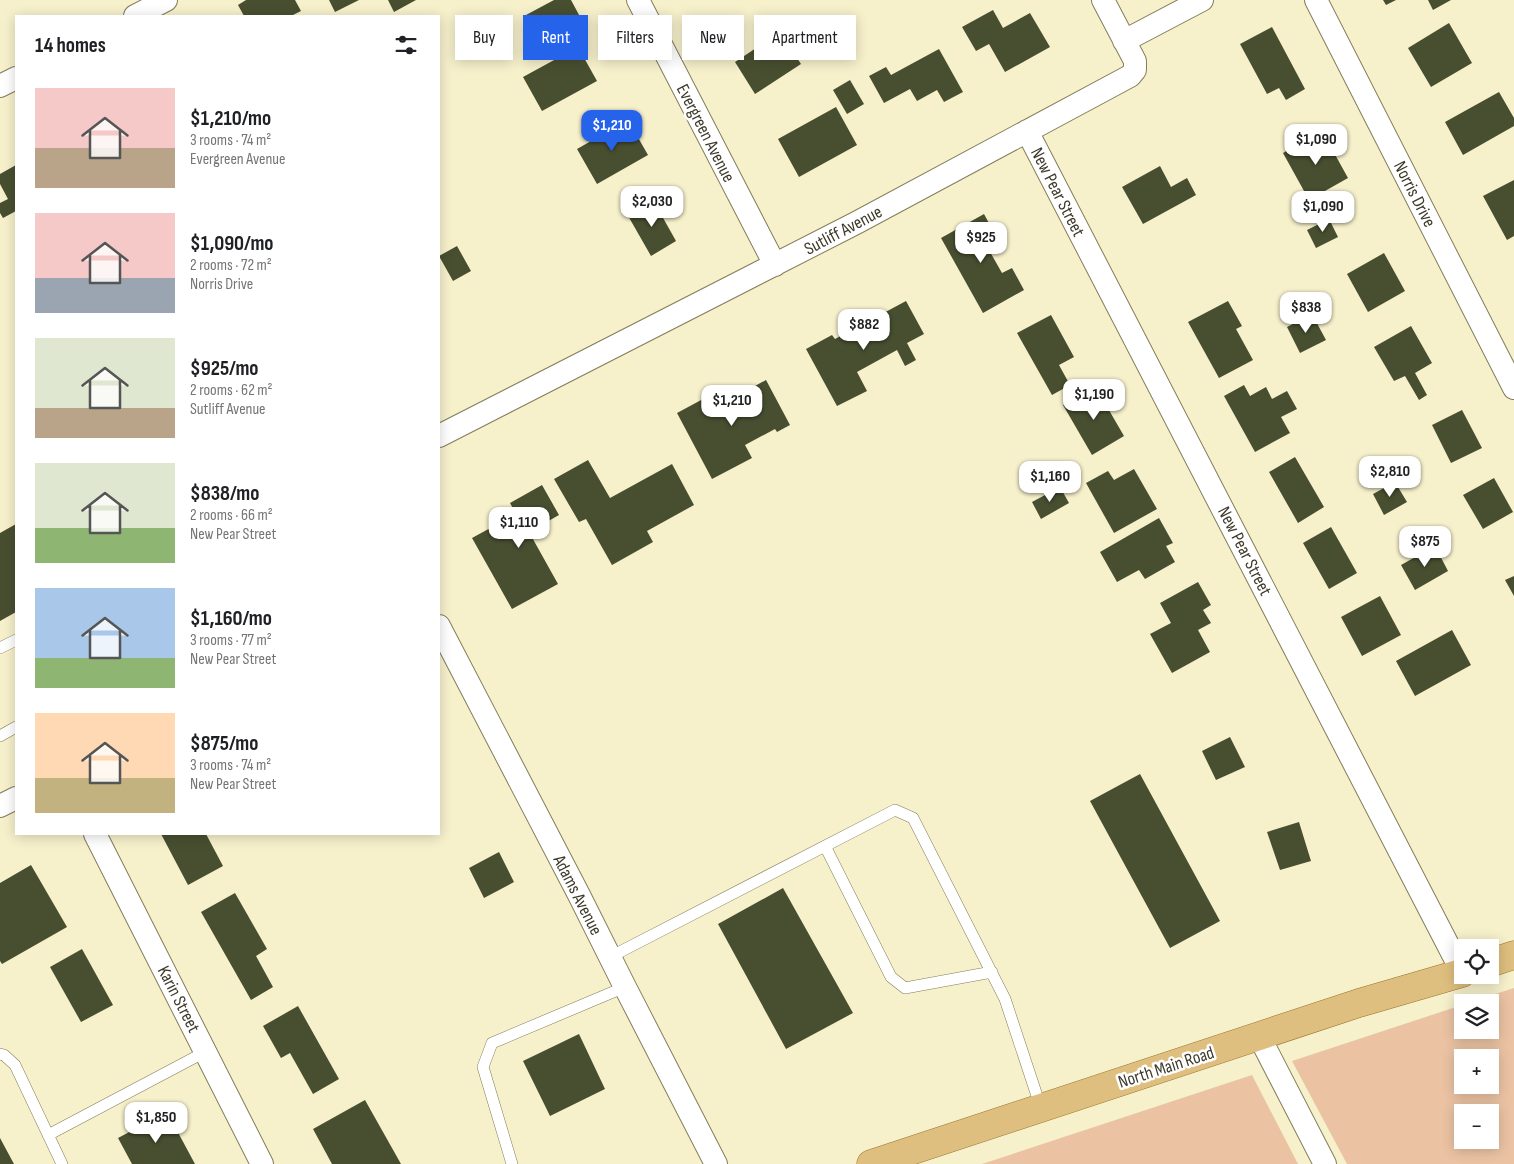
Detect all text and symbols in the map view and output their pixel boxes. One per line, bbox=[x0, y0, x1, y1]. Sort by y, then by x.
chip: Buy bbox=[455, 15, 513, 60]
chip: Rent bbox=[523, 15, 588, 60]
chip: Filters bbox=[598, 15, 672, 60]
chip: New bbox=[682, 15, 744, 60]
chip: Apartment bbox=[754, 15, 856, 60]
icon: filters bbox=[392, 31, 420, 59]
text: 14 homes bbox=[35, 33, 106, 58]
street label: Evergreen Avenue bbox=[672, 81, 739, 186]
text: $1,210/mo bbox=[190, 106, 271, 131]
icon: home bbox=[75, 108, 135, 168]
pin: $1,210 bbox=[571, 110, 653, 152]
text: $1,210 bbox=[592, 116, 632, 135]
pin: $1,090 bbox=[1275, 124, 1357, 166]
text: $1,090 bbox=[1295, 130, 1337, 149]
text: 3 rooms · 74 m² bbox=[190, 131, 271, 150]
street label: New Pear Street bbox=[1026, 144, 1089, 241]
text: Evergreen Avenue bbox=[190, 150, 285, 169]
street label: Norris Drive bbox=[1389, 158, 1440, 231]
pin: $2,030 bbox=[611, 186, 693, 228]
pin: $1,090 bbox=[1282, 190, 1364, 233]
text: $2,030 bbox=[631, 192, 673, 211]
text: $1,090 bbox=[1302, 197, 1344, 216]
street label: Sutliff Avenue bbox=[801, 201, 886, 260]
pin: $925 bbox=[951, 222, 1011, 264]
text: $925 bbox=[966, 228, 996, 247]
text: $1,090/mo bbox=[190, 231, 273, 256]
icon: home bbox=[75, 233, 135, 293]
text: 2 rooms · 72 m² bbox=[190, 256, 272, 275]
text: Norris Drive bbox=[190, 275, 253, 294]
pin: $838 bbox=[1276, 292, 1336, 334]
text: $838 bbox=[1291, 298, 1321, 317]
pin: $882 bbox=[834, 308, 894, 351]
text: $882 bbox=[849, 315, 879, 334]
text: $925/mo bbox=[190, 356, 259, 381]
icon: home bbox=[75, 358, 135, 418]
pin: $1,190 bbox=[1053, 378, 1135, 421]
text: 2 rooms · 62 m² bbox=[190, 381, 273, 400]
pin: $1,210 bbox=[691, 384, 773, 427]
text: $1,190 bbox=[1074, 385, 1114, 404]
text: $1,210 bbox=[712, 391, 752, 410]
text: Sutliff Avenue bbox=[190, 400, 266, 419]
pin: $2,810 bbox=[1349, 456, 1431, 498]
pin: $1,160 bbox=[1009, 460, 1091, 503]
text: $2,810 bbox=[1370, 462, 1410, 481]
text: $1,160 bbox=[1030, 467, 1070, 486]
text: $838/mo bbox=[190, 481, 259, 506]
icon: home bbox=[75, 483, 135, 543]
street label: New Pear Street bbox=[1213, 503, 1276, 600]
text: 2 rooms · 66 m² bbox=[190, 506, 273, 525]
pin: $1,110 bbox=[478, 506, 560, 549]
text: $1,110 bbox=[500, 513, 538, 532]
text: New Pear Street bbox=[190, 525, 276, 544]
pin: $875 bbox=[1395, 526, 1455, 568]
text: $875 bbox=[1410, 532, 1440, 551]
text: $1,160/mo bbox=[190, 606, 272, 631]
icon: home bbox=[75, 608, 135, 668]
text: 3 rooms · 77 m² bbox=[190, 631, 272, 650]
text: New Pear Street bbox=[190, 650, 276, 669]
text: $875/mo bbox=[190, 731, 258, 756]
icon: home bbox=[75, 733, 135, 793]
text: 3 rooms · 74 m² bbox=[190, 756, 271, 775]
text: New Pear Street bbox=[190, 775, 276, 794]
street label: Adams Avenue bbox=[548, 851, 607, 939]
map controls bbox=[1454, 939, 1499, 1149]
button: locate bbox=[1454, 939, 1499, 984]
street label: Karin Street bbox=[153, 962, 204, 1037]
button: layers bbox=[1454, 994, 1499, 1039]
street label: North Main Road bbox=[1116, 1042, 1217, 1093]
button: + bbox=[1454, 1049, 1499, 1094]
pin: $1,850 bbox=[115, 1102, 197, 1144]
button: − bbox=[1454, 1104, 1499, 1149]
text: $1,850 bbox=[136, 1108, 176, 1127]

